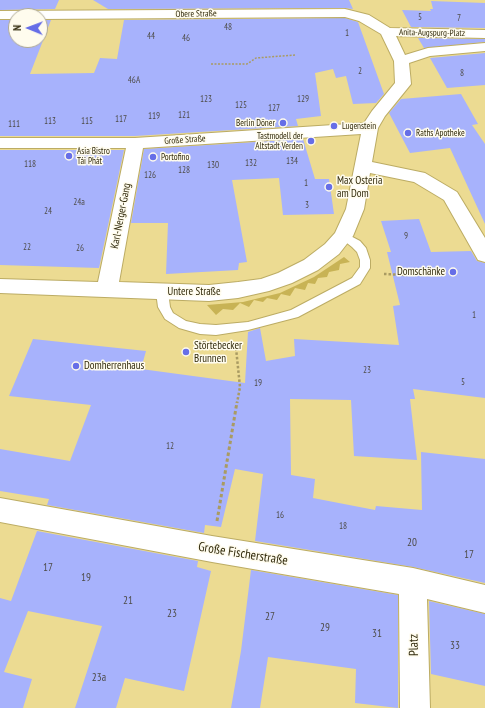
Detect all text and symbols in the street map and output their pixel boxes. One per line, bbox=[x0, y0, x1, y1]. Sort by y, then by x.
north arrow bbox=[8, 8, 48, 48]
street label: Obere Straße bbox=[175, 8, 217, 20]
house number: 5 bbox=[418, 12, 422, 22]
house number: 7 bbox=[457, 13, 461, 23]
house number: 48 bbox=[224, 22, 232, 32]
text: N bbox=[10, 25, 24, 31]
street label: Anita-Augspurg-Platz bbox=[399, 27, 465, 39]
house number: 1 bbox=[345, 28, 349, 38]
house number: 44 bbox=[147, 31, 155, 41]
house number: 46 bbox=[182, 33, 190, 43]
house number: 2 bbox=[358, 66, 362, 76]
house number: 8 bbox=[460, 68, 464, 78]
house number: 46A bbox=[128, 75, 140, 85]
house number: 123 bbox=[200, 94, 212, 104]
house number: 129 bbox=[297, 94, 309, 104]
house number: 125 bbox=[235, 100, 247, 110]
house number: 127 bbox=[268, 103, 280, 113]
house number: 121 bbox=[178, 110, 190, 120]
house number: 119 bbox=[148, 111, 160, 121]
house number: 117 bbox=[115, 114, 127, 124]
house number: 113 bbox=[44, 116, 56, 126]
house number: 115 bbox=[81, 116, 93, 126]
place label: Berlin Döner bbox=[236, 118, 275, 128]
marker: Berlin Döner bbox=[278, 118, 288, 128]
house number: 111 bbox=[8, 119, 20, 129]
marker: Lugenstein bbox=[329, 121, 339, 131]
place label: Lugenstein bbox=[342, 121, 376, 131]
marker: Raths Apotheke bbox=[403, 128, 413, 138]
place label: Raths Apotheke bbox=[416, 128, 465, 138]
place label: Tastmodell der Altstadt Verden bbox=[255, 131, 303, 152]
street label: Große Straße bbox=[164, 133, 206, 147]
marker: Tastmodell der Altstadt Verden bbox=[306, 136, 316, 146]
place label: Asia Bistro Tái Phát bbox=[77, 146, 110, 167]
marker: Asia Bistro Tái Phát bbox=[64, 151, 74, 161]
marker: Portofino bbox=[148, 152, 158, 162]
place label: Portofino bbox=[161, 152, 189, 162]
house number: 134 bbox=[286, 156, 298, 166]
house number: 132 bbox=[245, 158, 257, 168]
house number: 118 bbox=[24, 159, 36, 169]
house number: 130 bbox=[207, 160, 219, 170]
house number: 128 bbox=[178, 165, 190, 175]
house number: 126 bbox=[144, 170, 156, 180]
place label: Max Osteria am Dom bbox=[337, 174, 382, 200]
house number: 1 bbox=[304, 178, 308, 188]
street label: Karl-Nerger-Gang bbox=[108, 182, 134, 250]
marker: Max Osteria am Dom bbox=[324, 182, 334, 192]
house number: 24a bbox=[73, 197, 85, 207]
house number: 3 bbox=[305, 200, 309, 210]
house number: 24 bbox=[44, 206, 52, 216]
house number: 9 bbox=[404, 231, 408, 241]
house number: 22 bbox=[23, 242, 31, 252]
house number: 26 bbox=[76, 243, 84, 253]
place label: Domschänke bbox=[397, 265, 445, 279]
marker: Domschänke bbox=[448, 267, 458, 277]
street label: Untere Straße bbox=[168, 285, 220, 299]
house number: 1 bbox=[472, 310, 476, 320]
place label: Störtebecker Brunnen bbox=[194, 339, 242, 365]
marker: Störtebecker Brunnen bbox=[181, 347, 191, 357]
place label: Domherrenhaus bbox=[84, 359, 144, 373]
marker: Domherrenhaus bbox=[71, 361, 81, 371]
house number: 23 bbox=[363, 365, 371, 375]
house number: 5 bbox=[461, 377, 465, 387]
house number: 19 bbox=[254, 378, 262, 388]
house number: 12 bbox=[166, 441, 174, 451]
house number: 16 bbox=[276, 510, 284, 520]
house number: 18 bbox=[339, 521, 347, 531]
house number: 20 bbox=[407, 536, 417, 550]
street label: Große Fischerstraße bbox=[197, 539, 289, 569]
house number: 17 bbox=[464, 548, 474, 562]
house number: 17 bbox=[43, 561, 53, 575]
house number: 19 bbox=[81, 571, 91, 585]
house number: 21 bbox=[123, 594, 133, 608]
house number: 23 bbox=[167, 607, 177, 621]
house number: 27 bbox=[265, 610, 275, 624]
house number: 29 bbox=[320, 621, 330, 635]
house number: 31 bbox=[372, 627, 382, 641]
street label: Platz bbox=[406, 634, 422, 656]
house number: 33 bbox=[450, 639, 460, 653]
house number: 23a bbox=[92, 671, 106, 685]

